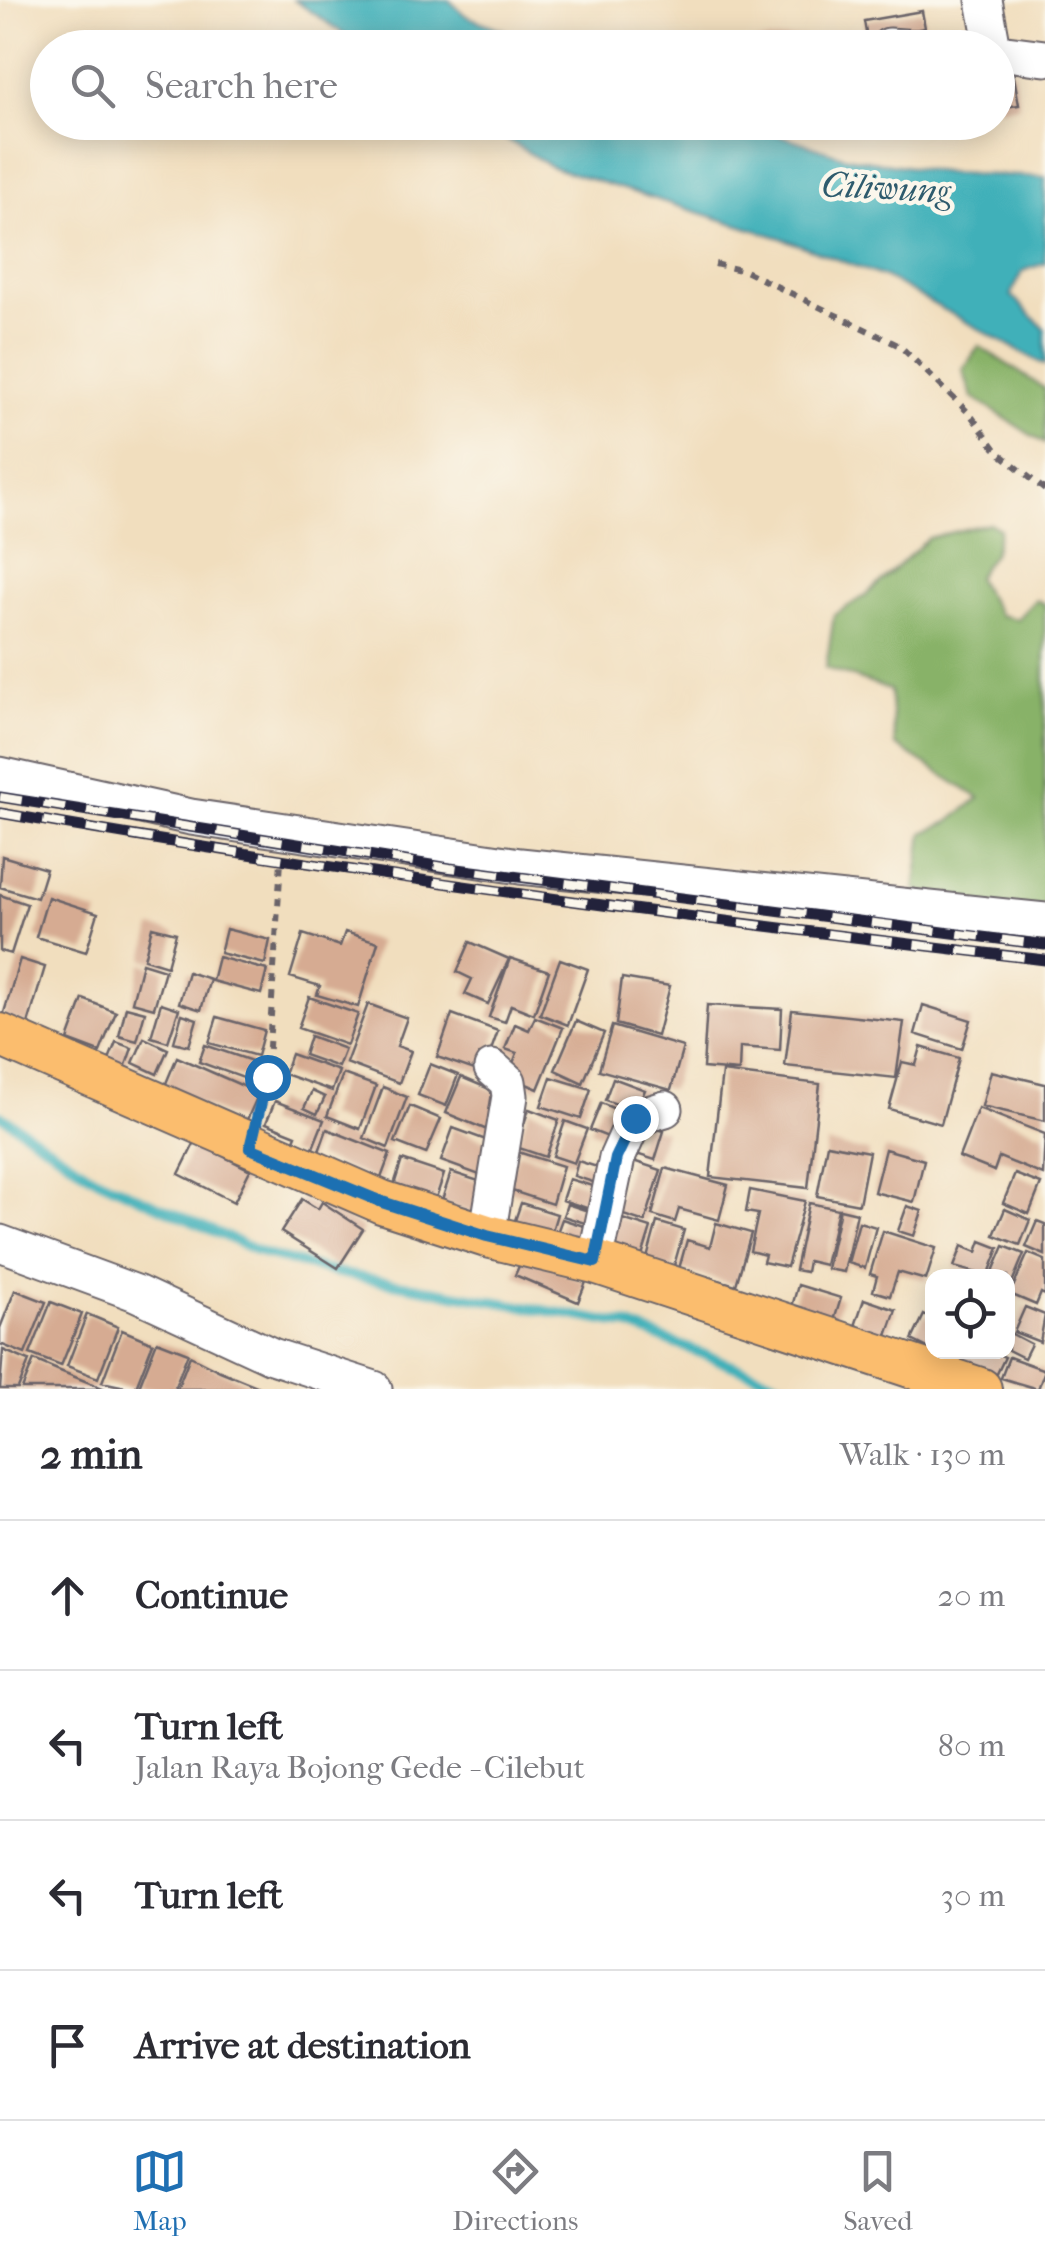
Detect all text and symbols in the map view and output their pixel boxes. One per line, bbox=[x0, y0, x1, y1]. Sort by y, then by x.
search box bbox=[30, 30, 1015, 140]
icon: search bbox=[65, 58, 120, 113]
text: Search here bbox=[145, 63, 338, 108]
water label: Ciliwung bbox=[820, 164, 953, 212]
route start bbox=[245, 1055, 291, 1101]
route end bbox=[613, 1096, 659, 1142]
map controls bbox=[925, 1269, 1015, 1359]
button: locate bbox=[925, 1269, 1015, 1359]
text: 2 min bbox=[40, 1430, 142, 1479]
text: Walk · 130 m bbox=[840, 1436, 1005, 1473]
icon: ahead bbox=[40, 1568, 95, 1623]
text: Continue bbox=[135, 1573, 288, 1618]
text: 20 m bbox=[937, 1577, 1005, 1614]
text: Turn left bbox=[135, 1704, 283, 1749]
icon: left bbox=[40, 1718, 95, 1773]
text: 80 m bbox=[938, 1727, 1005, 1764]
text: Jalan Raya Bojong Gede - Cilebut bbox=[135, 1749, 585, 1786]
icon: left bbox=[40, 1868, 95, 1923]
text: Turn left bbox=[135, 1873, 283, 1918]
text: 30 m bbox=[941, 1877, 1005, 1914]
icon: arrive bbox=[40, 2018, 95, 2073]
text: Arrive at destination bbox=[135, 2023, 471, 2068]
tab: Map bbox=[132, 2144, 187, 2237]
tab: Directions bbox=[452, 2144, 578, 2237]
tab: Saved bbox=[843, 2144, 913, 2237]

